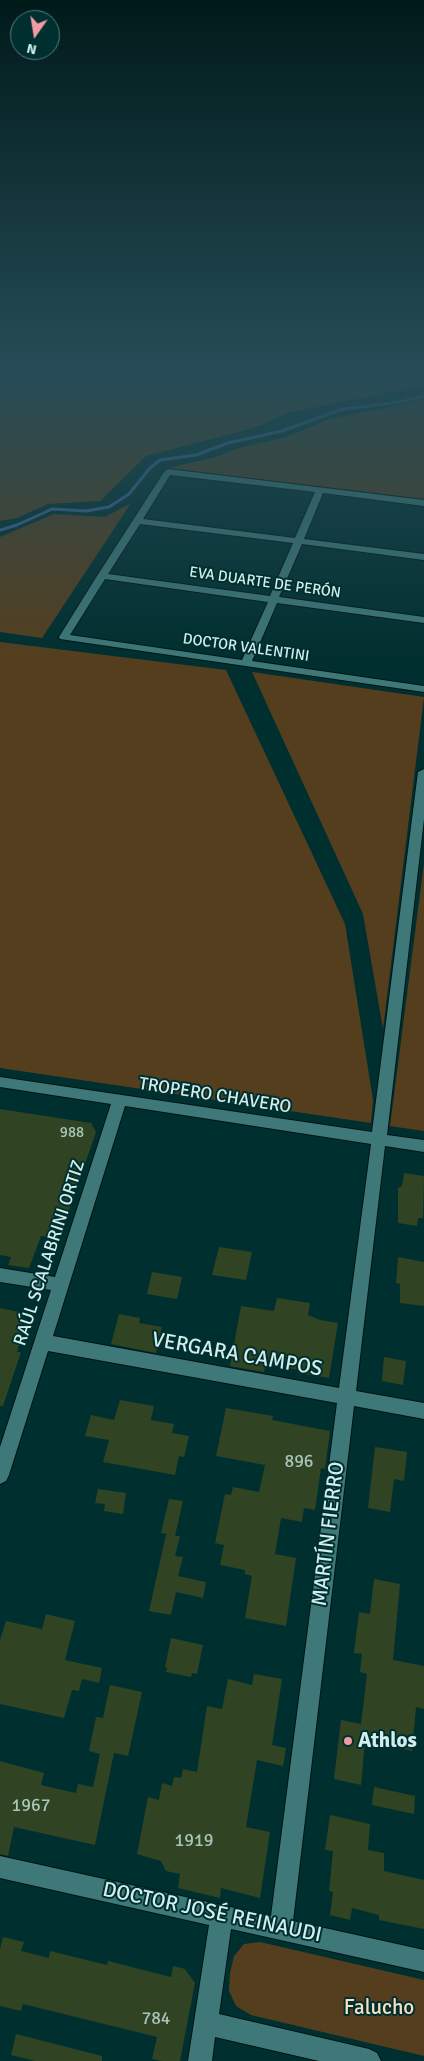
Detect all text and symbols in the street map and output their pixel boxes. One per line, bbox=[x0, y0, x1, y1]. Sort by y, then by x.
north arrow bbox=[10, 10, 60, 60]
text: N bbox=[25, 40, 38, 59]
street label: EVA DUARTE DE PERÓN bbox=[188, 563, 342, 603]
street label: DOCTOR VALENTINI bbox=[182, 630, 310, 666]
street label: TROPERO CHAVERO bbox=[137, 1073, 293, 1119]
house number: 988 bbox=[60, 1124, 84, 1142]
street label: RAÚL SCALABRINI ORTIZ bbox=[10, 1157, 90, 1349]
street label: VERGARA CAMPOS bbox=[150, 1328, 324, 1382]
house number: 896 bbox=[284, 1451, 314, 1473]
street label: MARTÍN FIERRO bbox=[308, 1460, 350, 1608]
place label: Athlos bbox=[358, 1728, 417, 1754]
marker: Athlos bbox=[342, 1735, 354, 1747]
house number: 1967 bbox=[12, 1795, 50, 1817]
house number: 1919 bbox=[175, 1830, 213, 1852]
street label: DOCTOR JOSÉ REINAUDI bbox=[100, 1877, 324, 1949]
park label: Falucho bbox=[344, 1995, 414, 2021]
house number: 784 bbox=[141, 2008, 171, 2030]

